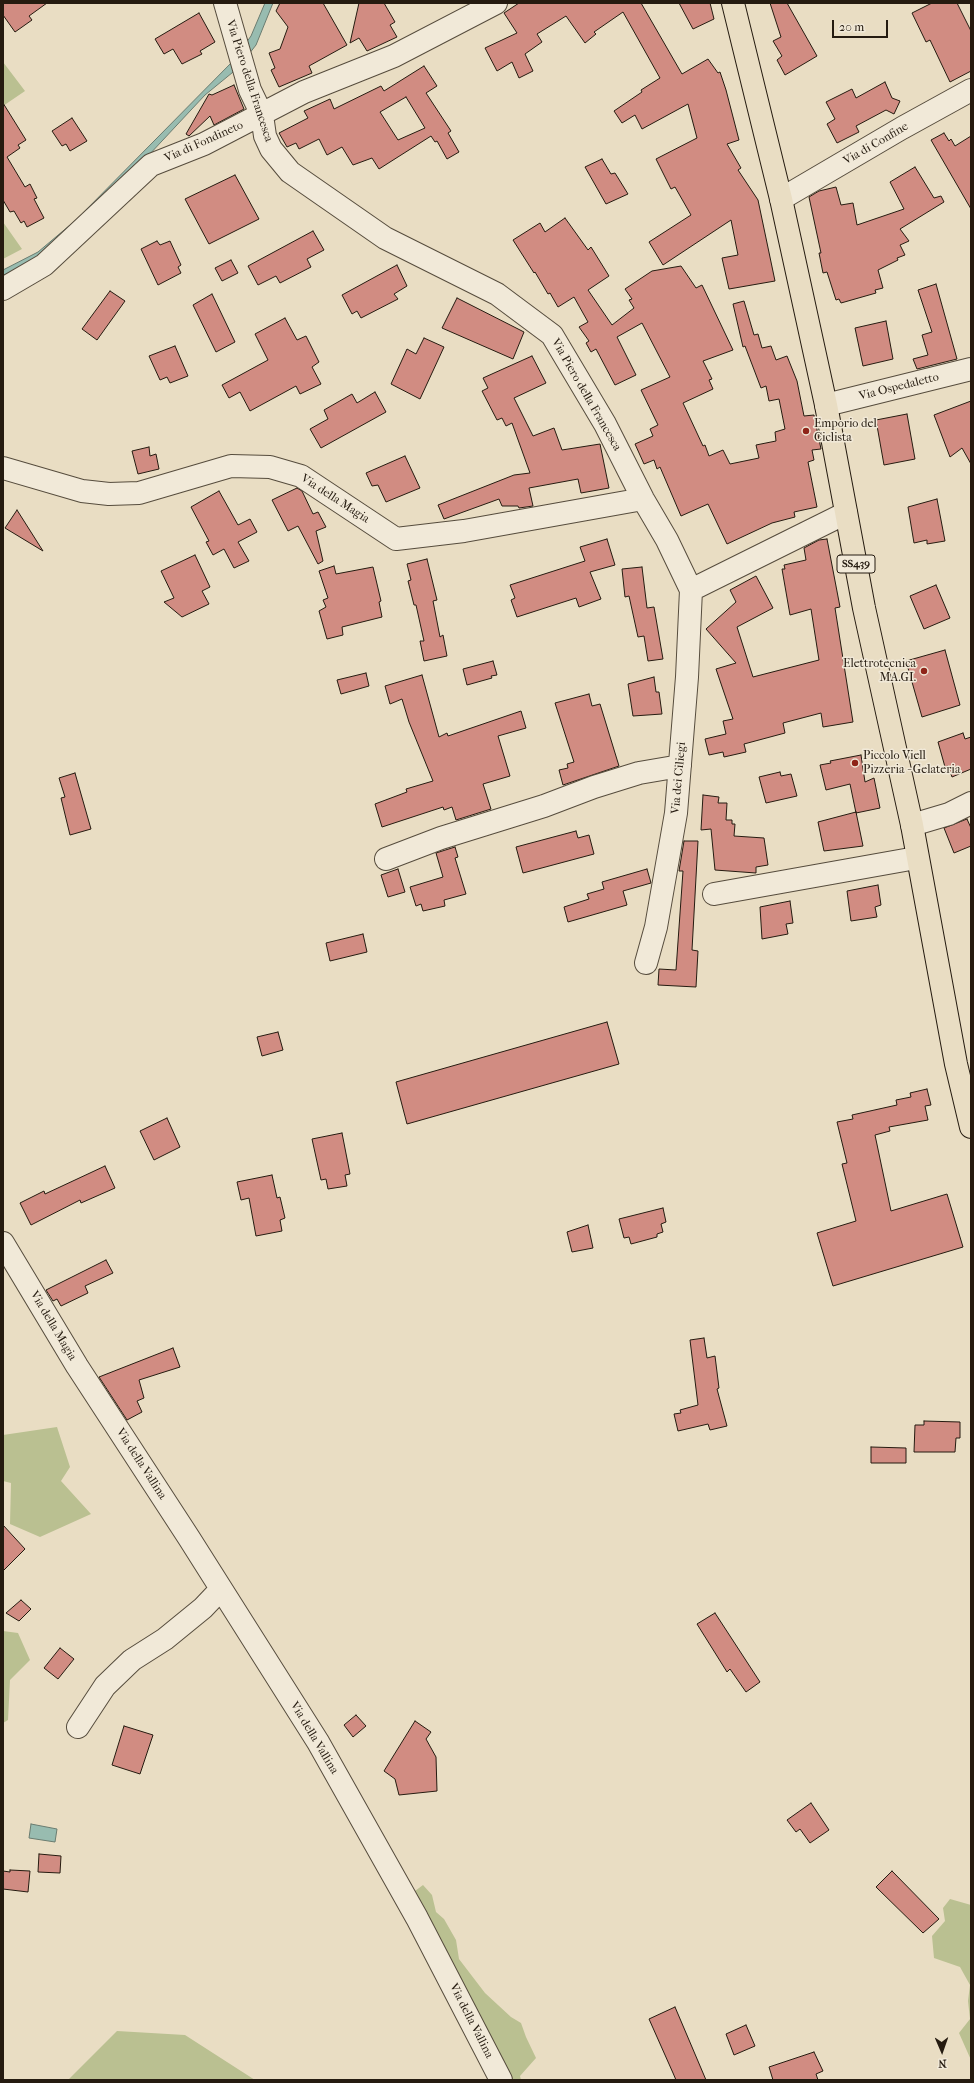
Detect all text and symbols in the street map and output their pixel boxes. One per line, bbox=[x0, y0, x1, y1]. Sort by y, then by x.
scale bar bbox=[834, 12, 890, 38]
street label: Via Piero della Francesca bbox=[222, 18, 276, 144]
text: 20 m bbox=[839, 20, 864, 34]
street label: Via di Fondineto bbox=[162, 118, 246, 166]
street label: Via di Confine bbox=[841, 120, 911, 168]
street label: Via Piero della Francesca bbox=[548, 336, 624, 454]
street label: Via Ospedaletto bbox=[858, 370, 940, 404]
place label: Emporio del Ciclista bbox=[814, 417, 877, 445]
marker: Emporio del Ciclista bbox=[801, 426, 811, 436]
street label: Via della Magia bbox=[298, 472, 372, 526]
road number: SS439 bbox=[837, 555, 875, 573]
place label: Elettrotecnica MA.GI. bbox=[843, 657, 916, 685]
marker: Elettrotecnica MA.GI. bbox=[919, 666, 929, 676]
street label: Via dei Ciliegi bbox=[669, 741, 689, 815]
place label: Piccolo Viell Pizzeria - Gelateria bbox=[863, 749, 960, 777]
marker: Piccolo Viell Pizzeria - Gelateria bbox=[850, 758, 860, 768]
street label: Via della Magia bbox=[27, 1289, 79, 1363]
street label: Via della Vallina bbox=[113, 1426, 169, 1502]
street label: Via della Vallina bbox=[287, 1699, 341, 1777]
street label: Via della Vallina bbox=[446, 1981, 496, 2061]
north arrow bbox=[922, 2031, 962, 2071]
text: N bbox=[938, 2057, 947, 2070]

